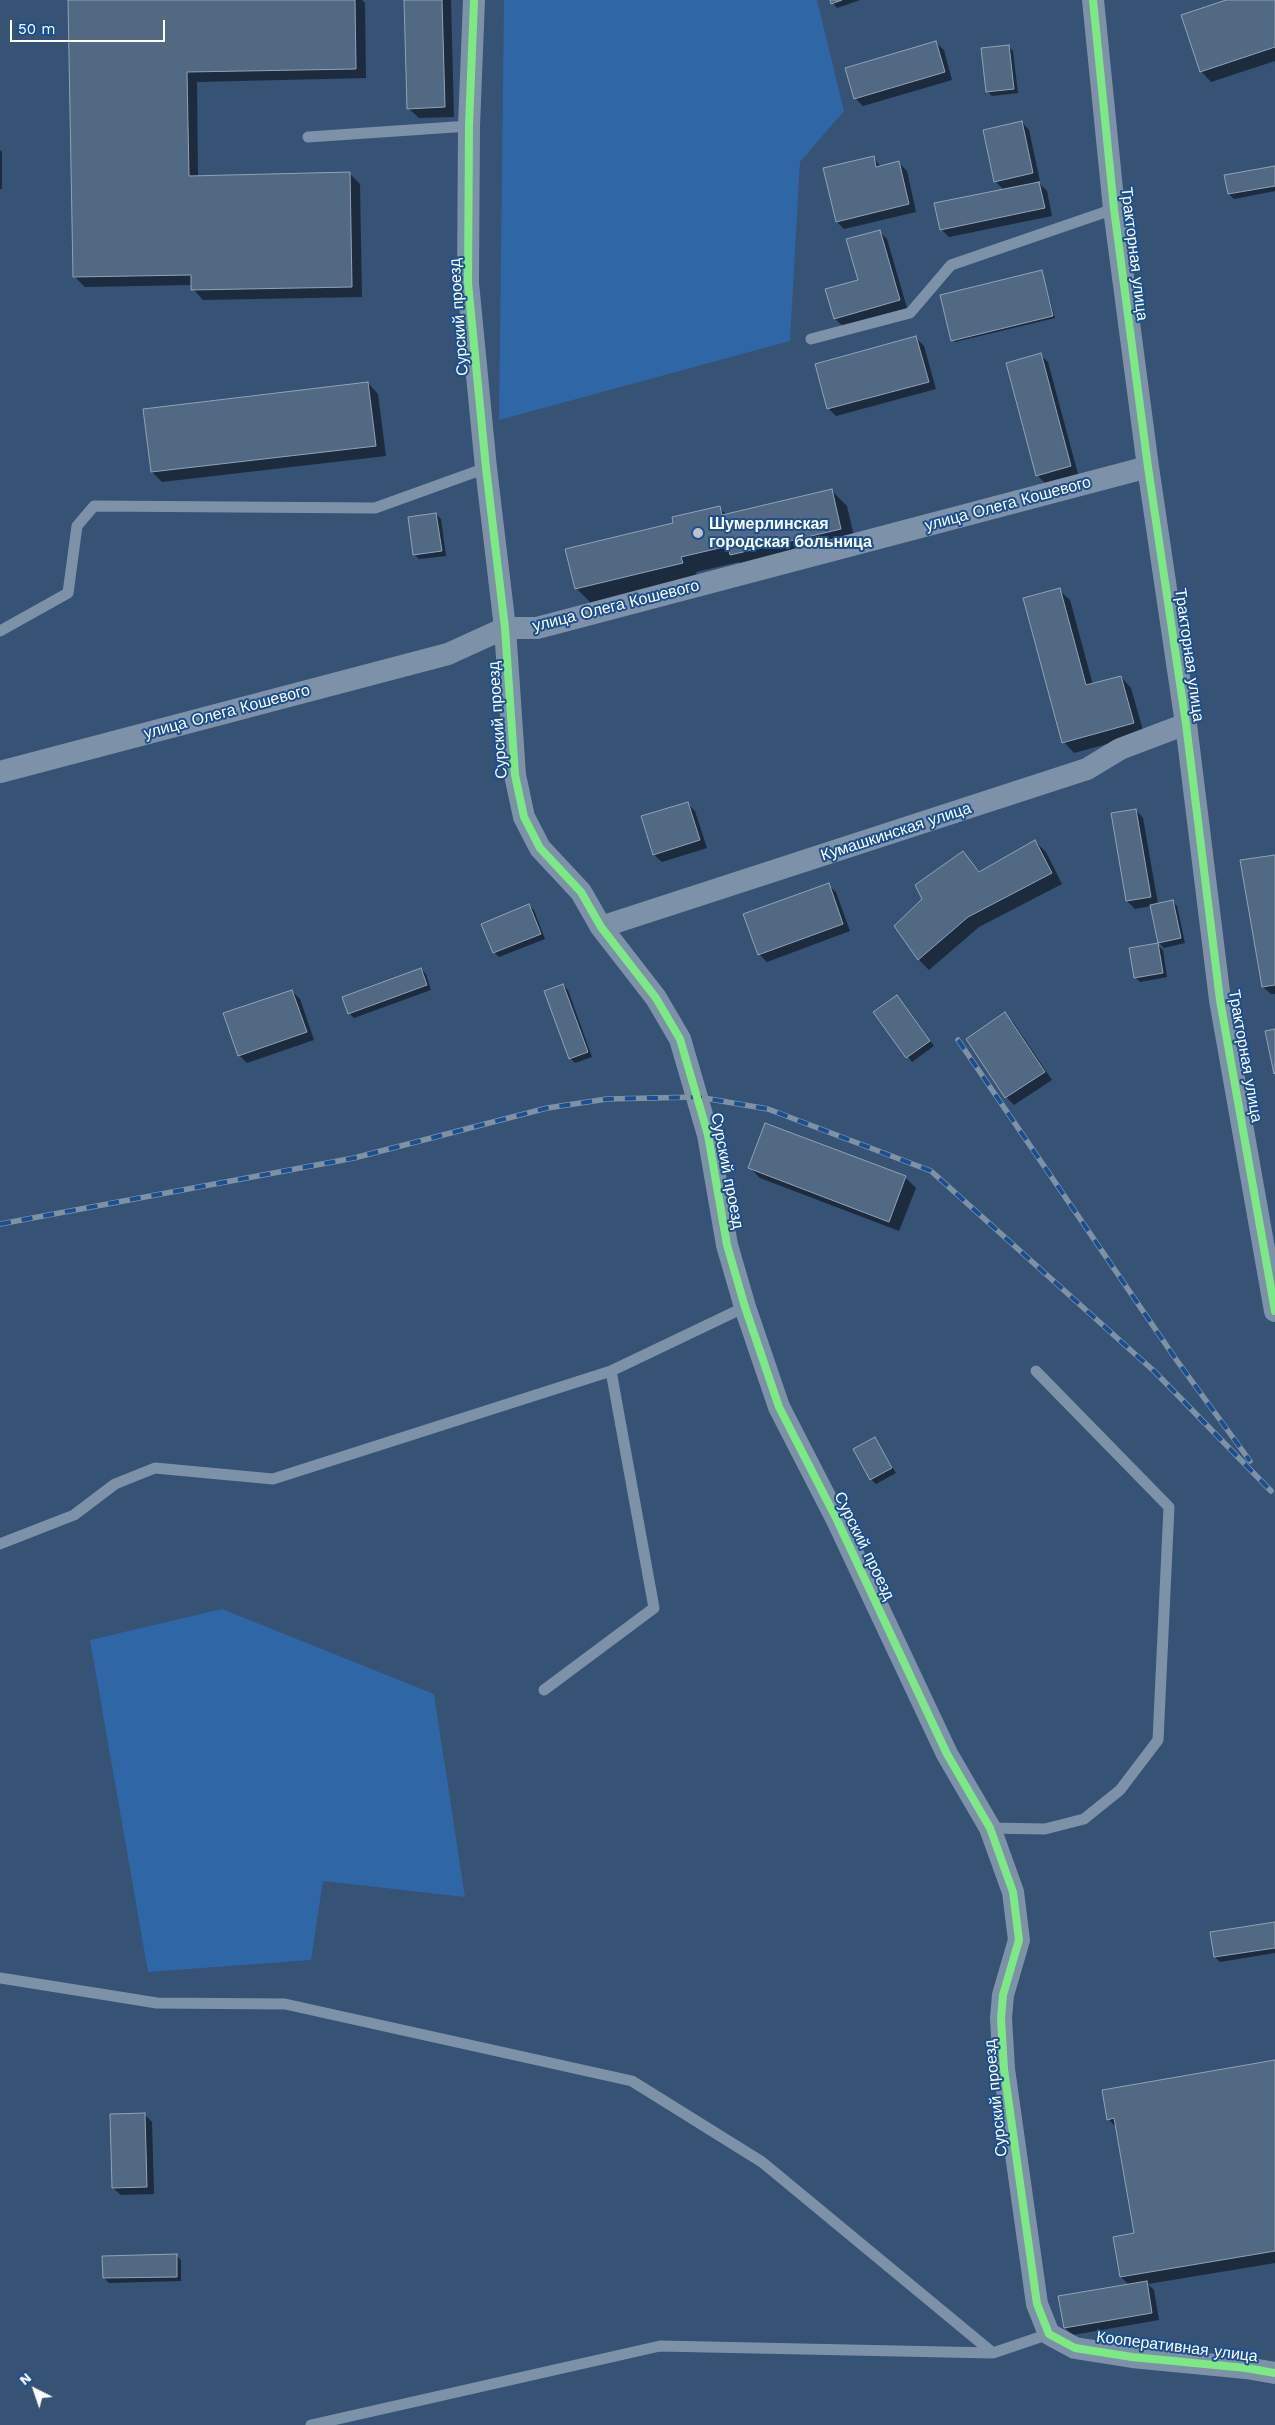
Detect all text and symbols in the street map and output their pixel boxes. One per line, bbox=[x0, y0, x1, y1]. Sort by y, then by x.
scale bar bbox=[12, 10, 168, 42]
text: 50 m bbox=[18, 20, 55, 38]
street label: Тракторная улица bbox=[1116, 186, 1152, 322]
street label: Сурский проезд bbox=[445, 258, 473, 376]
street label: улица Олега Кошевого bbox=[923, 473, 1093, 535]
place label: Шумерлинская городская больница bbox=[709, 514, 872, 552]
marker: Шумерлинская городская больница bbox=[691, 526, 705, 540]
street label: улица Олега Кошевого bbox=[531, 576, 701, 636]
street label: Тракторная улица bbox=[1170, 587, 1208, 723]
street label: Сурский проезд bbox=[484, 661, 512, 779]
street label: улица Олега Кошевого bbox=[142, 681, 312, 743]
street label: Кумашкинская улица bbox=[818, 799, 974, 865]
street label: Тракторная улица bbox=[1224, 988, 1266, 1124]
street label: Сурский проезд bbox=[706, 1111, 748, 1231]
street label: Сурский проезд bbox=[830, 1489, 898, 1603]
street label: Сурский проезд bbox=[980, 2038, 1012, 2158]
street label: Кооперативная улица bbox=[1095, 2328, 1259, 2366]
north arrow bbox=[10, 2365, 60, 2415]
text: N bbox=[16, 2369, 34, 2388]

